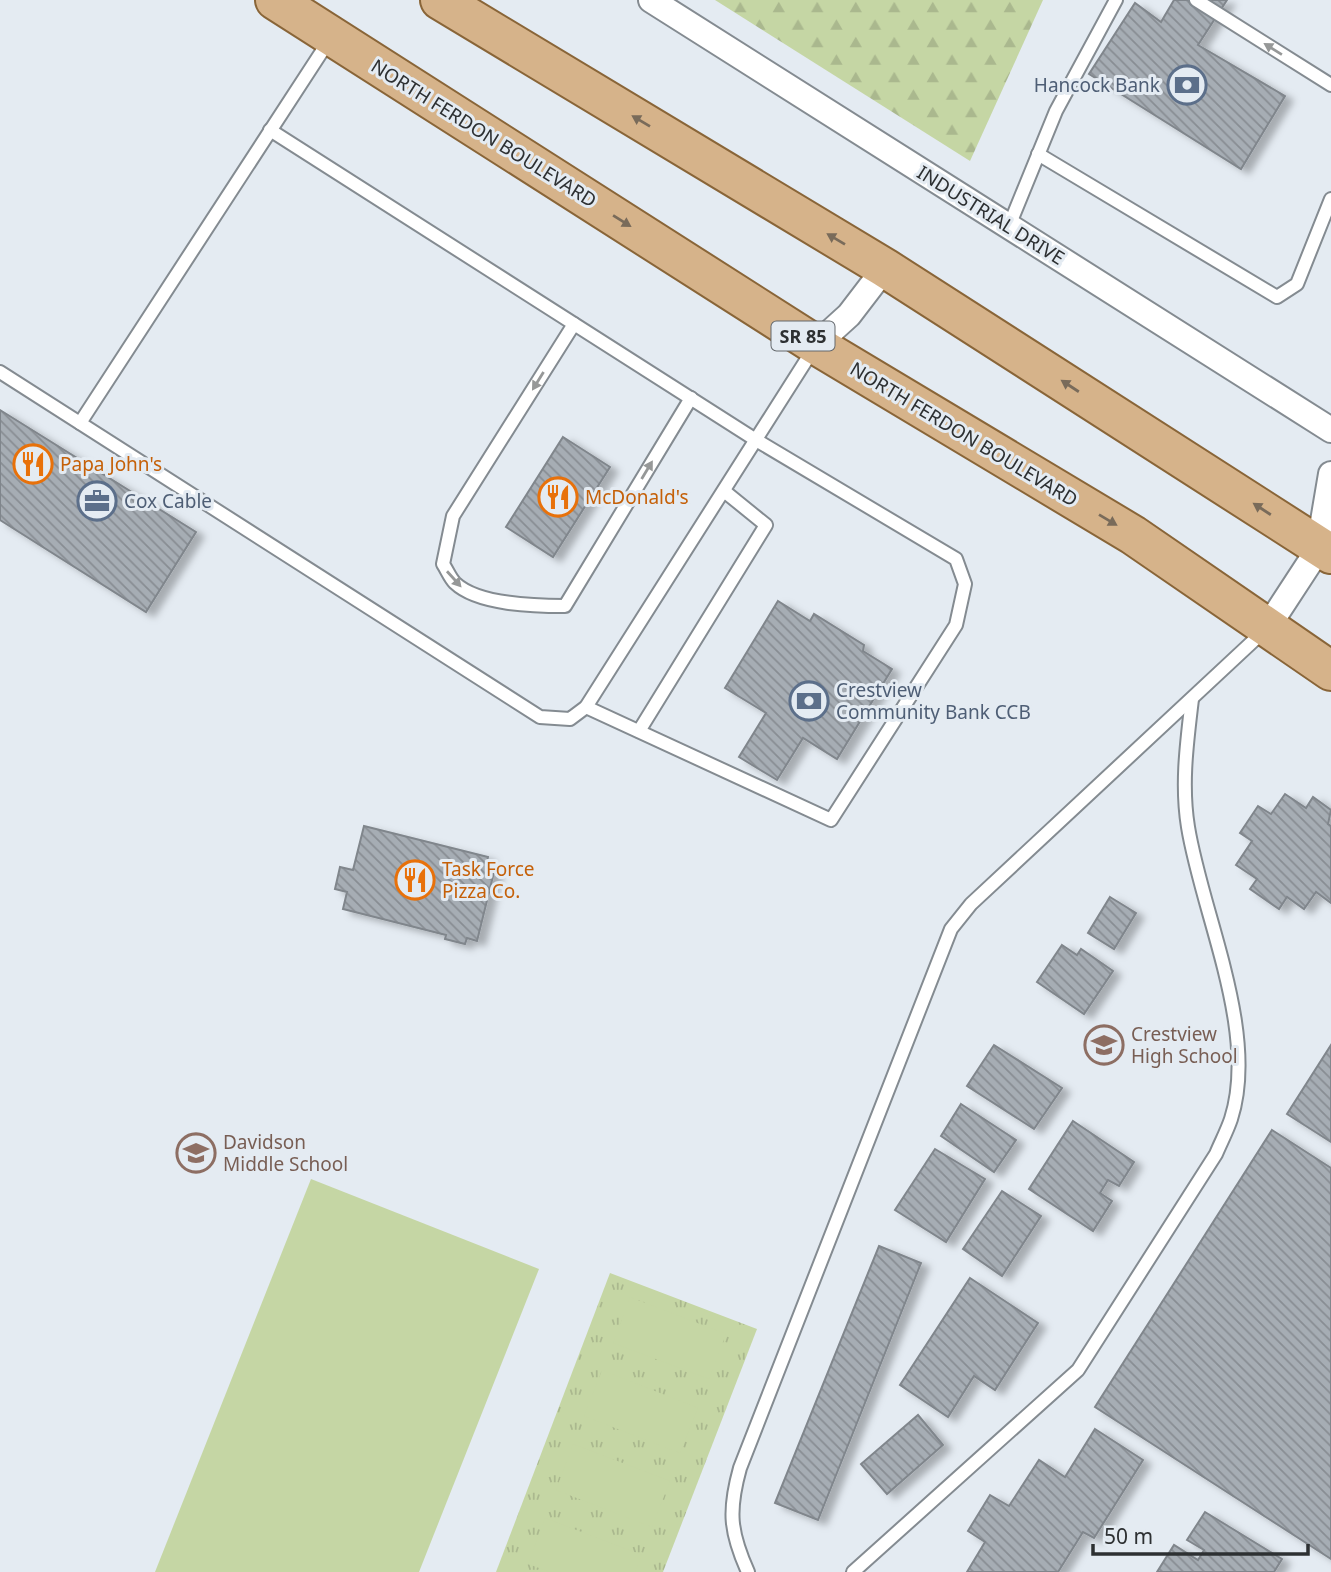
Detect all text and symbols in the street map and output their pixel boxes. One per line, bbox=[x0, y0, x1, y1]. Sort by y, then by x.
one-way arrow bbox=[1264, 42, 1283, 55]
street label: NORTH FERDON BOULEVARD bbox=[366, 53, 602, 213]
bank icon: Hancock Bank bbox=[1166, 64, 1208, 106]
place label: Hancock Bank bbox=[1034, 72, 1160, 98]
one-way arrow bbox=[632, 115, 651, 128]
street label: INDUSTRIAL DRIVE bbox=[912, 159, 1070, 271]
one-way arrow bbox=[612, 214, 631, 227]
one-way arrow bbox=[827, 232, 846, 245]
road number: SR 85 bbox=[772, 322, 834, 350]
street label: NORTH FERDON BOULEVARD bbox=[845, 356, 1083, 512]
one-way arrow bbox=[531, 372, 544, 391]
one-way arrow bbox=[1060, 380, 1080, 393]
restaurant icon: Papa John's bbox=[12, 443, 54, 485]
place label: Papa John's bbox=[60, 451, 162, 477]
one-way arrow bbox=[641, 460, 654, 479]
restaurant icon: McDonald's bbox=[537, 476, 579, 518]
office icon: Cox Cable bbox=[76, 480, 118, 522]
place label: McDonald's bbox=[585, 484, 689, 510]
place label: Cox Cable bbox=[124, 488, 212, 514]
one-way arrow bbox=[1252, 503, 1271, 516]
one-way arrow bbox=[1098, 513, 1117, 526]
one-way arrow bbox=[446, 570, 462, 588]
place label: Crestview Community Bank CCB bbox=[836, 677, 1031, 725]
bank icon: Crestview Community Bank CCB bbox=[788, 680, 830, 722]
place label: Task Force Pizza Co. bbox=[442, 856, 535, 904]
restaurant icon: Task Force Pizza Co. bbox=[394, 859, 436, 901]
place label: Crestview High School bbox=[1131, 1021, 1238, 1069]
school or university icon: Crestview High School bbox=[1083, 1024, 1125, 1066]
place label: Davidson Middle School bbox=[223, 1129, 348, 1177]
school or university icon: Davidson Middle School bbox=[175, 1132, 217, 1174]
scale bar bbox=[1093, 1512, 1308, 1556]
text: 50 m bbox=[1104, 1522, 1153, 1550]

